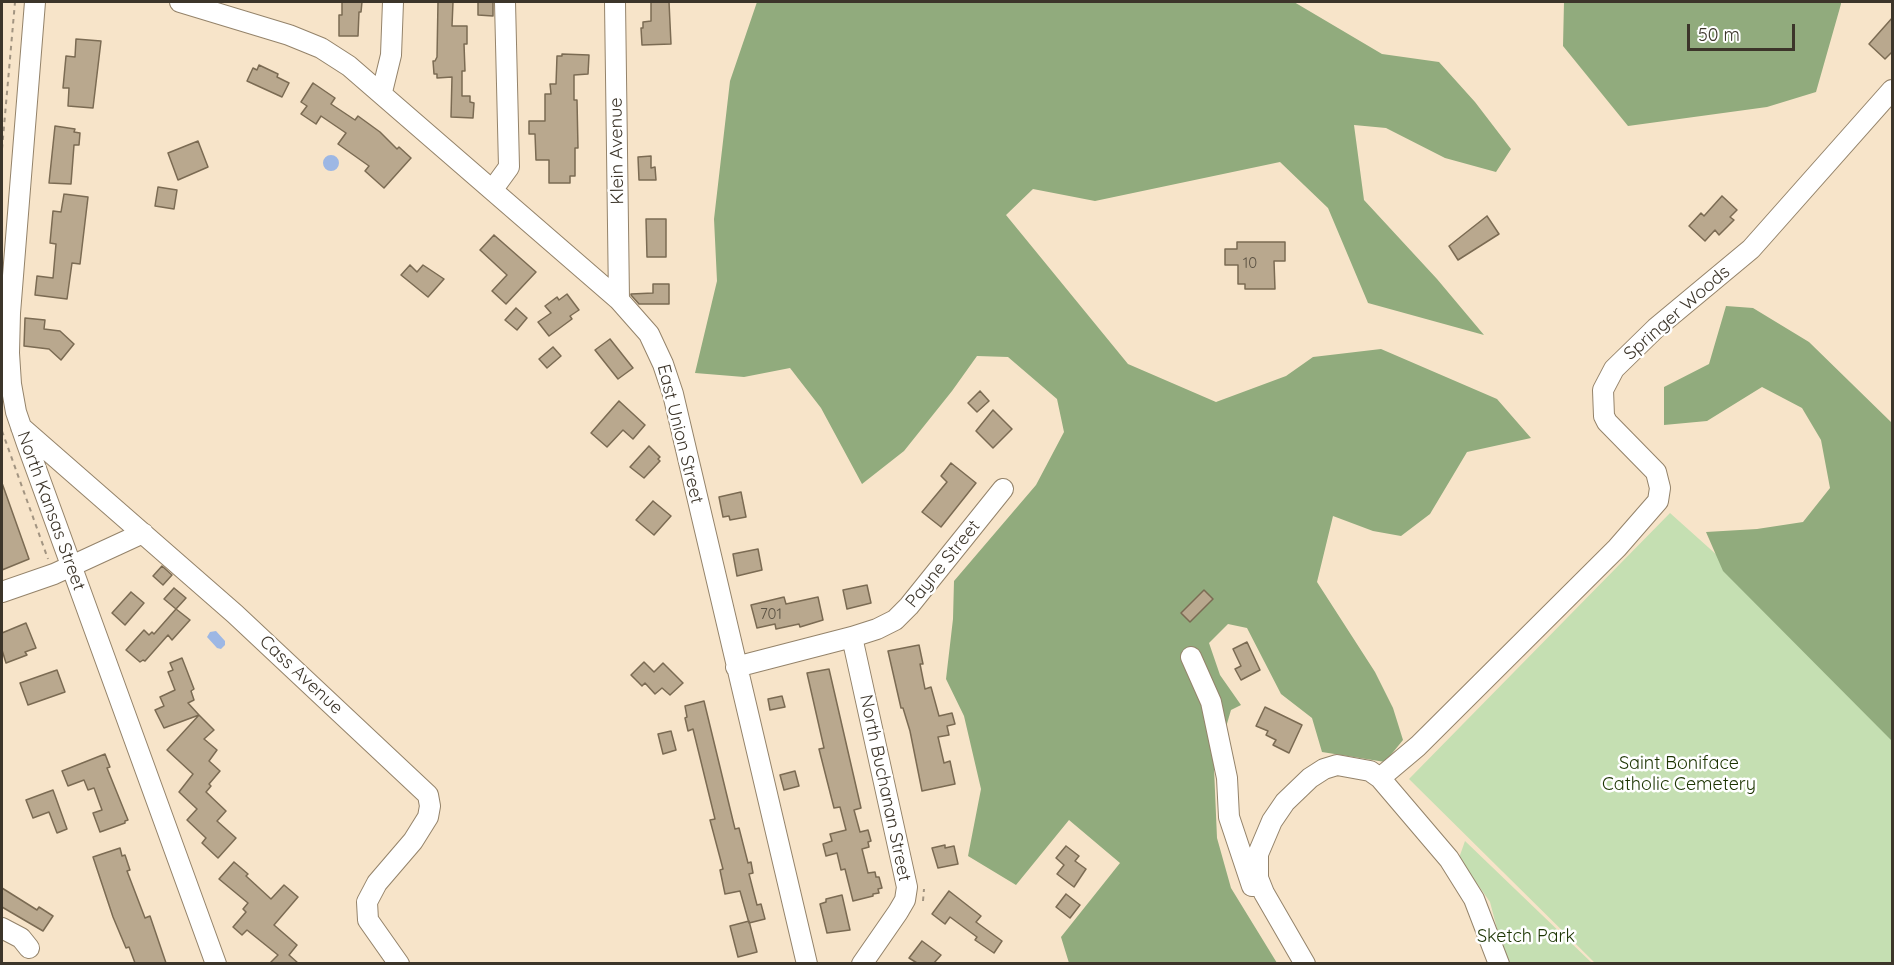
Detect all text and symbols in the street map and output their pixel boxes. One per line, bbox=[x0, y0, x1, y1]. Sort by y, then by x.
scale bar bbox=[1690, 12, 1798, 50]
text: 50 m bbox=[1698, 23, 1740, 46]
street label: Klein Avenue bbox=[605, 97, 629, 205]
house number: 10 bbox=[1243, 254, 1257, 272]
street label: Springer Woods bbox=[1620, 261, 1734, 365]
street label: East Union Street bbox=[652, 362, 708, 506]
street label: North Kansas Street bbox=[12, 429, 90, 593]
street label: Payne Street bbox=[901, 516, 985, 612]
house number: 701 bbox=[760, 605, 782, 623]
street label: Cass Avenue bbox=[255, 631, 347, 719]
street label: North Buchanan Street bbox=[855, 693, 915, 883]
park label: Saint Boniface Catholic Cemetery bbox=[1602, 753, 1756, 795]
park label: Sketch Park bbox=[1477, 926, 1575, 948]

